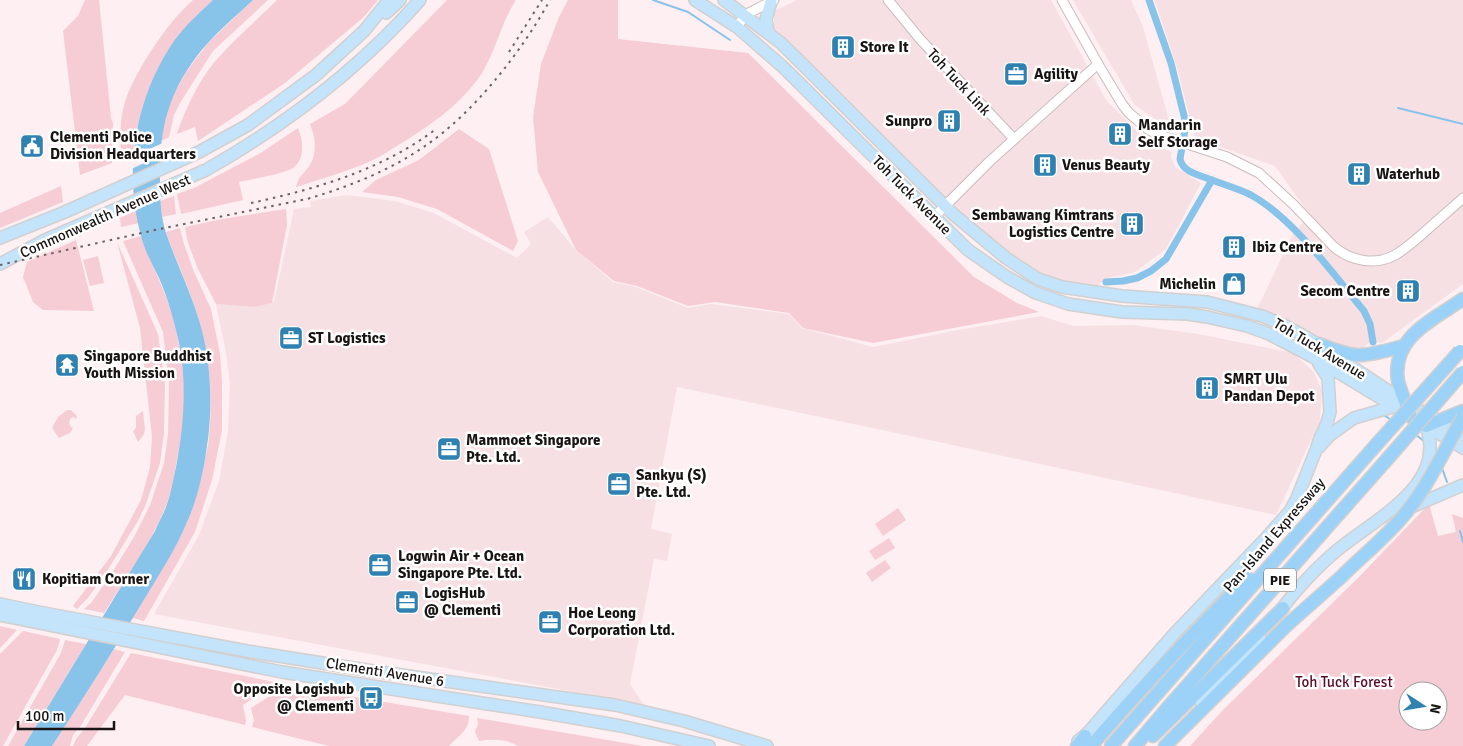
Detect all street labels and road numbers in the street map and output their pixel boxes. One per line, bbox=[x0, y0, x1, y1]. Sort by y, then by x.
street label: Toh Tuck Link bbox=[923, 45, 995, 120]
street label: Toh Tuck Avenue bbox=[869, 152, 955, 238]
street label: Commonwealth Avenue West bbox=[17, 170, 193, 262]
street label: Toh Tuck Avenue bbox=[1271, 314, 1369, 384]
street label: Pan-Island Expressway bbox=[1219, 474, 1329, 596]
road number: PIE bbox=[1264, 568, 1296, 592]
street label: Clementi Avenue 6 bbox=[325, 654, 445, 690]

